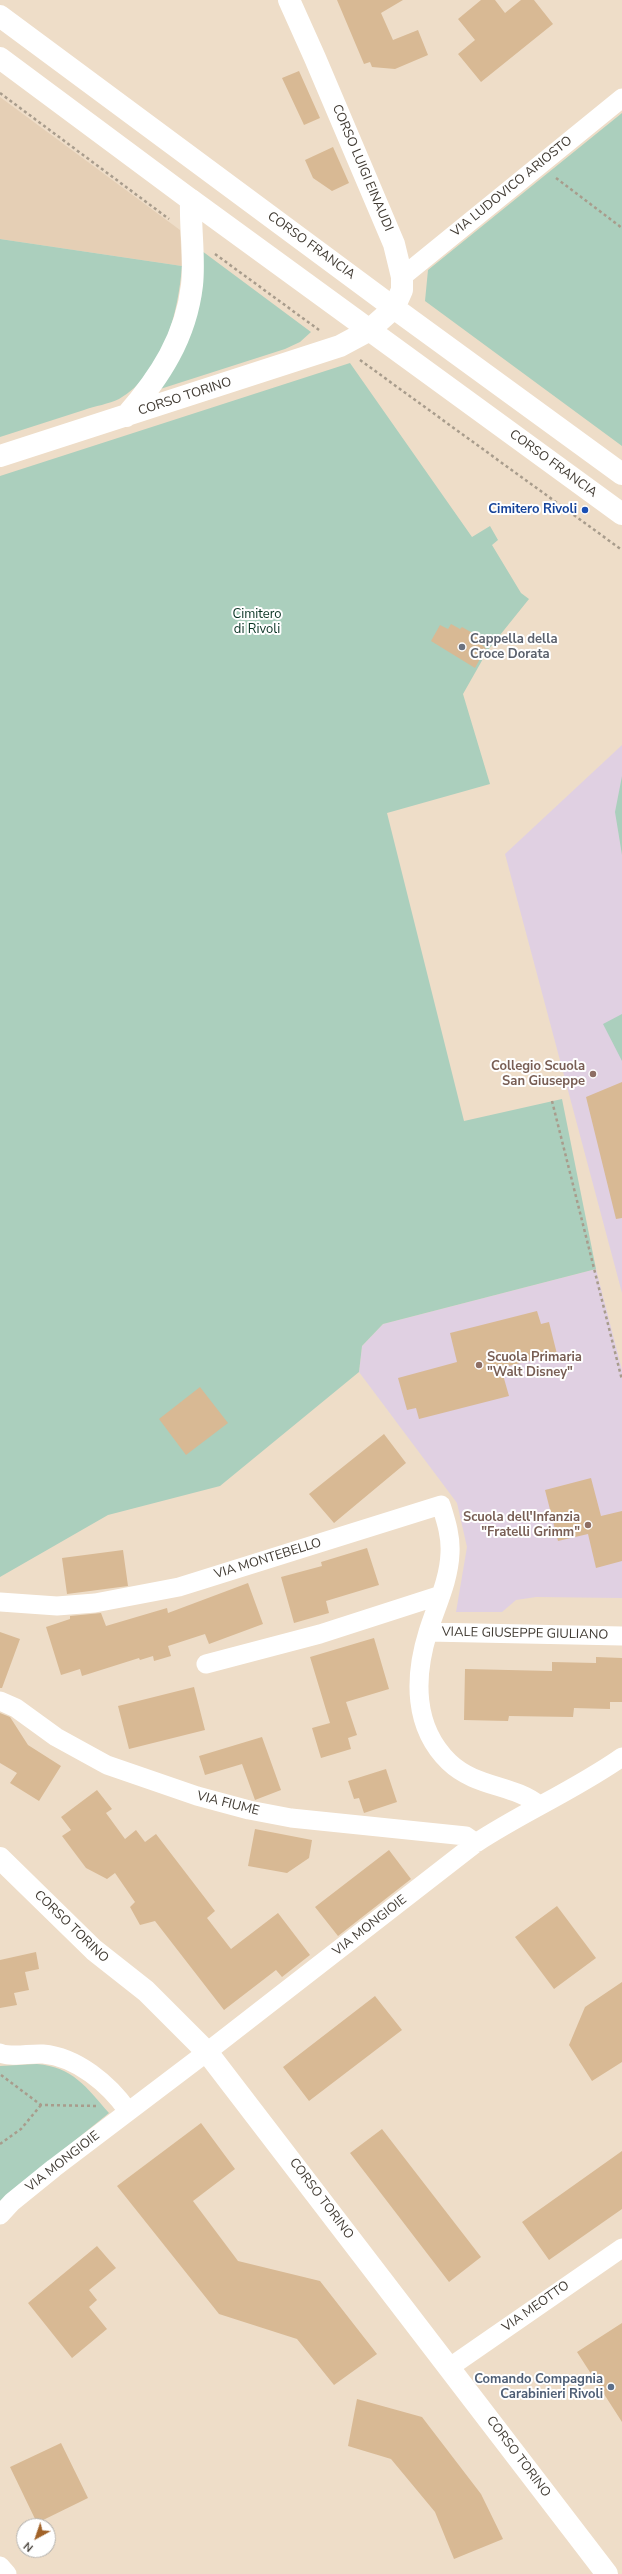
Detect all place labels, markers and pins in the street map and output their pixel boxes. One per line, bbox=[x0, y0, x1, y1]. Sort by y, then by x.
place label: Cimitero Rivoli bbox=[488, 502, 577, 518]
marker: Cimitero Rivoli bbox=[580, 505, 590, 515]
place label: Cappella della Croce Dorata bbox=[470, 632, 558, 663]
marker: Cappella della Croce Dorata bbox=[457, 642, 467, 652]
place label: Collegio Scuola San Giuseppe bbox=[491, 1059, 585, 1090]
marker: Collegio Scuola San Giuseppe bbox=[588, 1069, 598, 1079]
place label: Scuola Primaria "Walt Disney" bbox=[487, 1350, 582, 1381]
marker: Scuola Primaria "Walt Disney" bbox=[474, 1360, 484, 1370]
place label: Scuola dell'Infanzia "Fratelli Grimm" bbox=[463, 1510, 580, 1541]
marker: Scuola dell'Infanzia "Fratelli Grimm" bbox=[583, 1520, 593, 1530]
place label: Comando Compagnia Carabinieri Rivoli bbox=[474, 2372, 603, 2403]
marker: Comando Compagnia Carabinieri Rivoli bbox=[606, 2382, 616, 2392]

